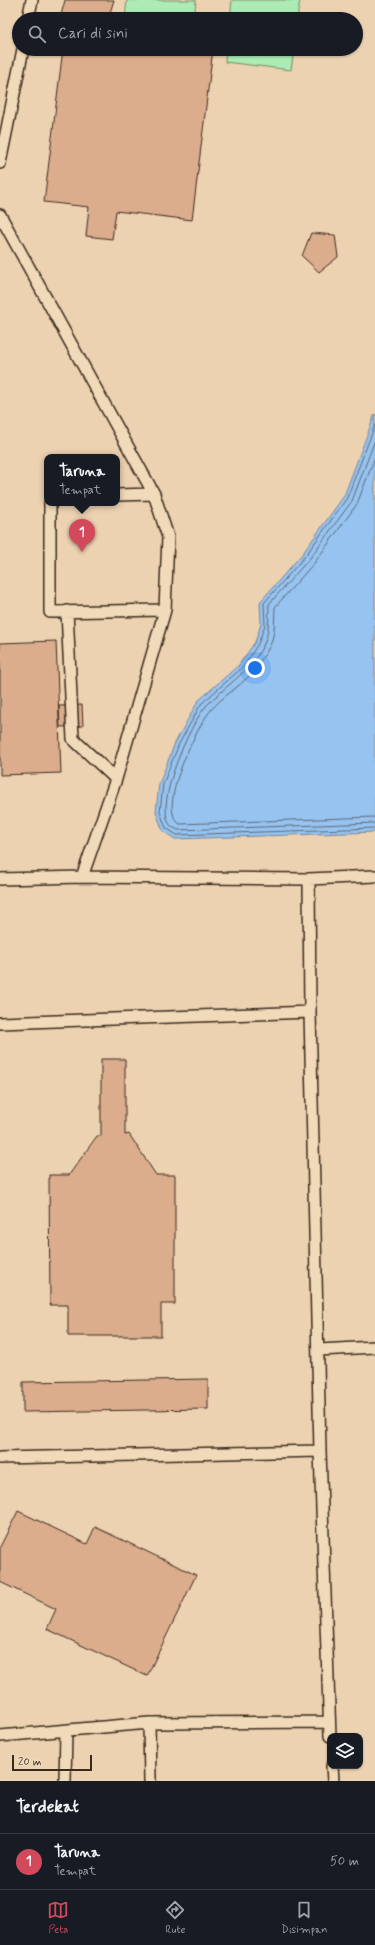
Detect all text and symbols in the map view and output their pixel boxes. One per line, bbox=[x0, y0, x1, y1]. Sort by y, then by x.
search box bbox=[12, 12, 363, 56]
icon: search bbox=[26, 23, 48, 45]
text: Cari di sini bbox=[58, 24, 128, 44]
popup bbox=[44, 454, 120, 506]
text: Taruna bbox=[59, 462, 105, 482]
text: Tempat bbox=[59, 482, 101, 499]
pin: 1 bbox=[69, 519, 95, 552]
your location bbox=[245, 658, 265, 678]
map controls bbox=[327, 1733, 363, 1769]
button: layers bbox=[327, 1733, 363, 1769]
scale bar bbox=[12, 1753, 92, 1772]
text: 20 m bbox=[18, 1755, 41, 1769]
text: Terdekat bbox=[16, 1796, 79, 1818]
text: Taruna bbox=[54, 1843, 100, 1863]
text: 1 bbox=[26, 1853, 32, 1870]
text: 50 m bbox=[330, 1853, 359, 1870]
text: Tempat bbox=[54, 1863, 96, 1880]
tab: Peta bbox=[47, 1899, 69, 1937]
tab: Rute bbox=[164, 1899, 186, 1937]
tab: Disimpan bbox=[281, 1899, 328, 1937]

